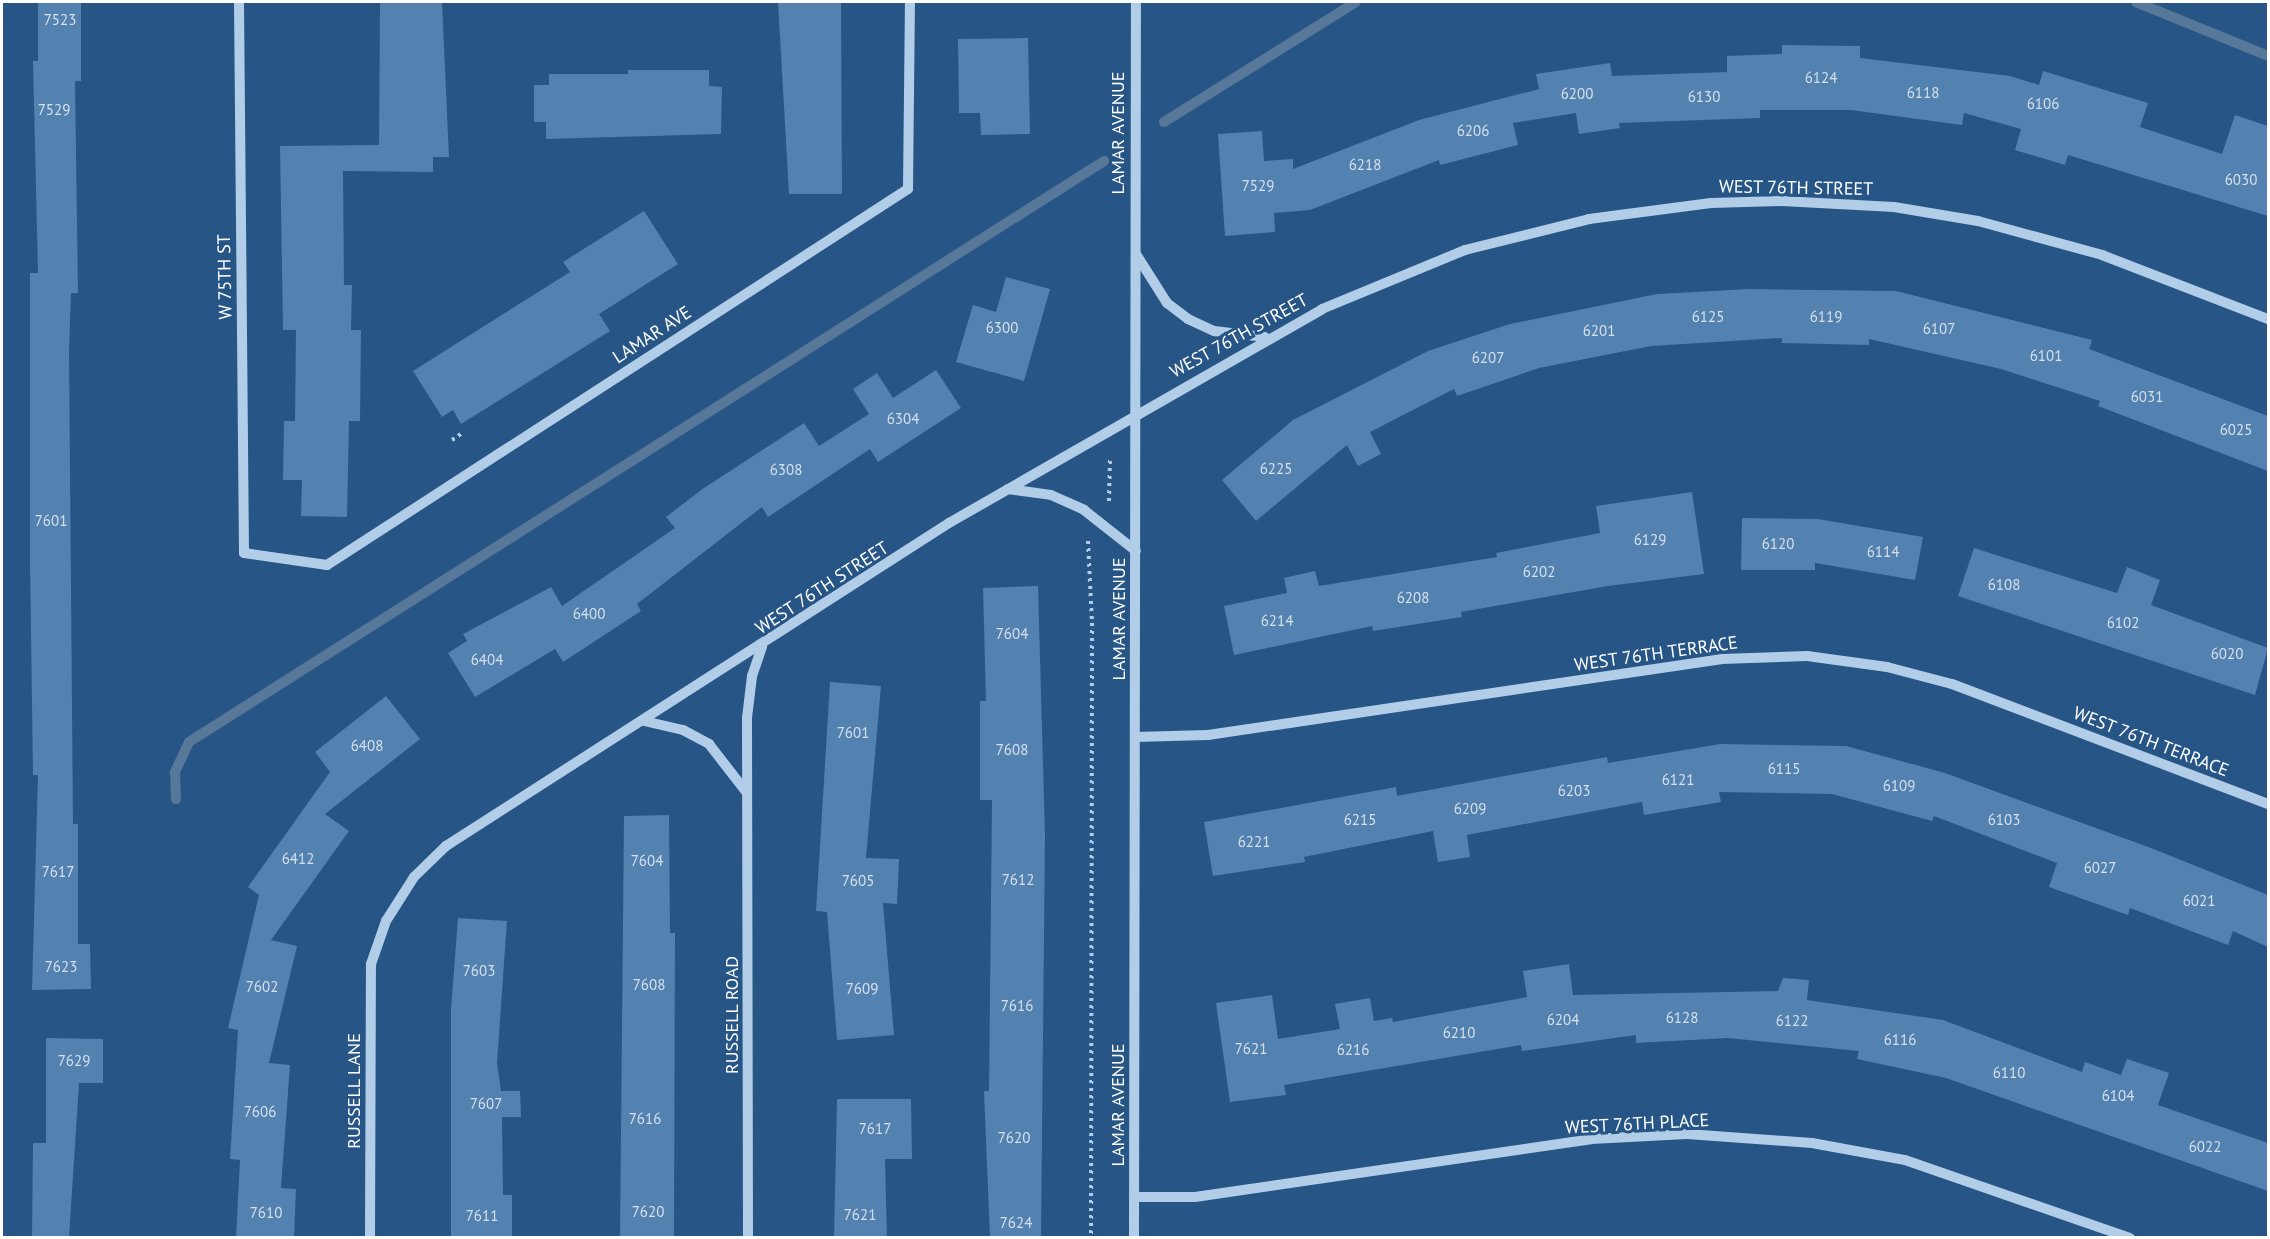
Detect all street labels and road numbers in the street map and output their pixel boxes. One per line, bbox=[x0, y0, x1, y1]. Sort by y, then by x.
street label: LAMAR AVENUE bbox=[1107, 71, 1129, 195]
street label: WEST 76TH STREET bbox=[1718, 176, 1874, 200]
street label: W 75TH ST bbox=[213, 234, 237, 320]
street label: WEST 76TH STREET bbox=[1166, 289, 1312, 383]
street label: LAMAR AVE bbox=[608, 301, 696, 369]
street label: WEST 76TH STREET bbox=[751, 537, 893, 639]
street label: LAMAR AVENUE bbox=[1108, 557, 1130, 681]
street label: WEST 76TH TERRACE bbox=[1572, 632, 1740, 676]
street label: WEST 76TH TERRACE bbox=[2070, 702, 2232, 782]
street label: RUSSELL ROAD bbox=[721, 956, 743, 1074]
street label: RUSSELL LANE bbox=[343, 1033, 365, 1149]
street label: LAMAR AVENUE bbox=[1107, 1043, 1129, 1167]
street label: WEST 76TH PLACE bbox=[1564, 1109, 1710, 1139]

